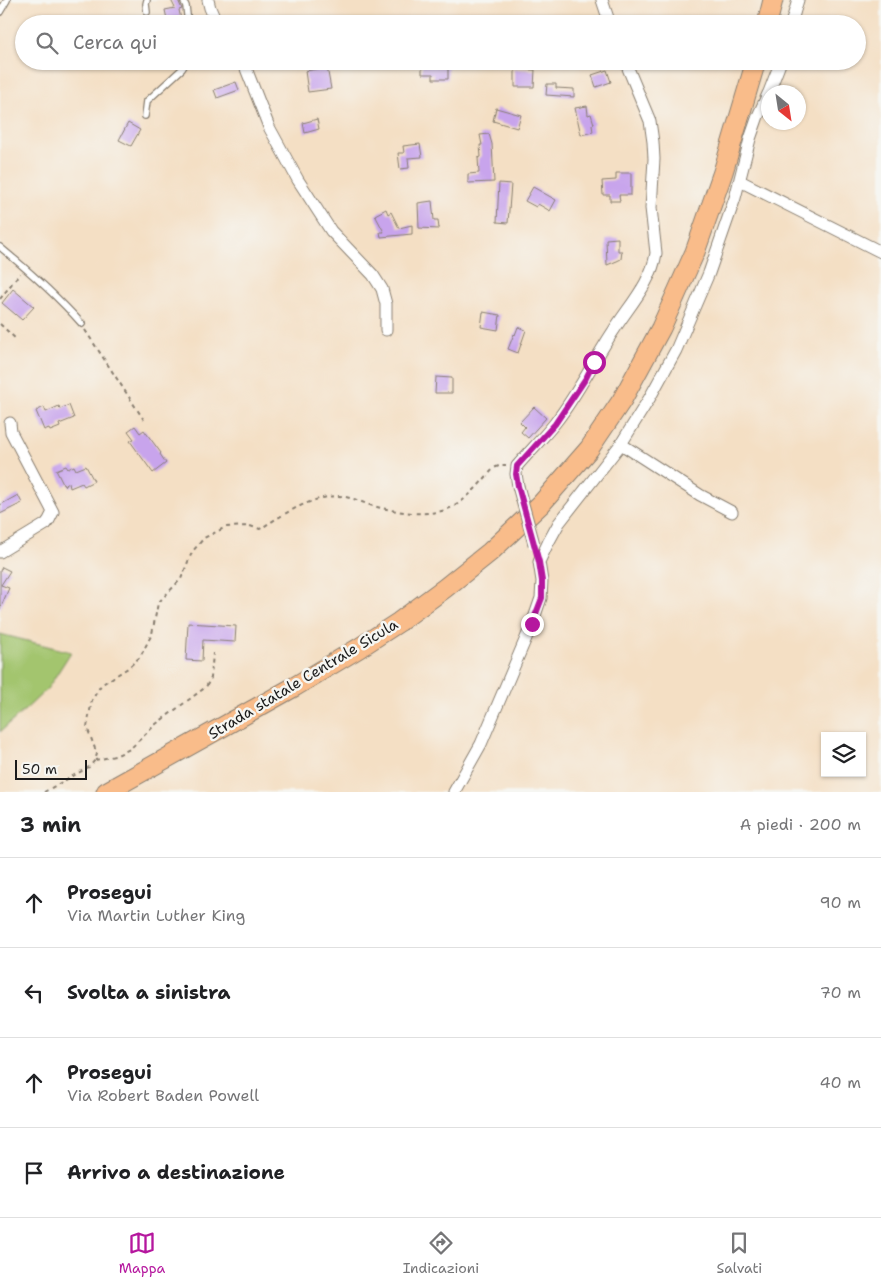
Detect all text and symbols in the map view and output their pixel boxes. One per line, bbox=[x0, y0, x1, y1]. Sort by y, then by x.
search box bbox=[15, 15, 866, 70]
icon: search bbox=[33, 29, 61, 57]
text: Cerca qui bbox=[73, 30, 157, 55]
north arrow bbox=[761, 85, 806, 130]
route start bbox=[583, 351, 606, 374]
route end bbox=[521, 613, 544, 636]
street label: Strada statale Centrale Sicula bbox=[204, 614, 402, 744]
map controls bbox=[821, 732, 866, 777]
button: layers bbox=[821, 732, 866, 777]
scale bar bbox=[15, 757, 88, 780]
text: 50 m bbox=[22, 760, 57, 778]
text: 3 min bbox=[20, 811, 81, 839]
text: A piedi · 200 m bbox=[740, 814, 861, 835]
text: Prosegui bbox=[67, 880, 152, 905]
icon: ahead bbox=[20, 889, 48, 917]
text: 90 m bbox=[820, 892, 861, 913]
text: Via Martin Luther King bbox=[67, 905, 245, 926]
icon: left bbox=[20, 979, 48, 1007]
text: Svolta a sinistra bbox=[67, 980, 230, 1005]
text: 70 m bbox=[820, 982, 861, 1003]
text: Prosegui bbox=[67, 1060, 152, 1085]
icon: ahead bbox=[20, 1069, 48, 1097]
text: 40 m bbox=[819, 1072, 861, 1093]
text: Via Robert Baden Powell bbox=[67, 1085, 259, 1106]
icon: arrive bbox=[20, 1159, 48, 1187]
text: Arrivo a destinazione bbox=[67, 1160, 285, 1185]
tab: Mappa bbox=[119, 1229, 165, 1277]
tab: Indicazioni bbox=[403, 1229, 479, 1277]
tab: Salvati bbox=[717, 1229, 762, 1277]

